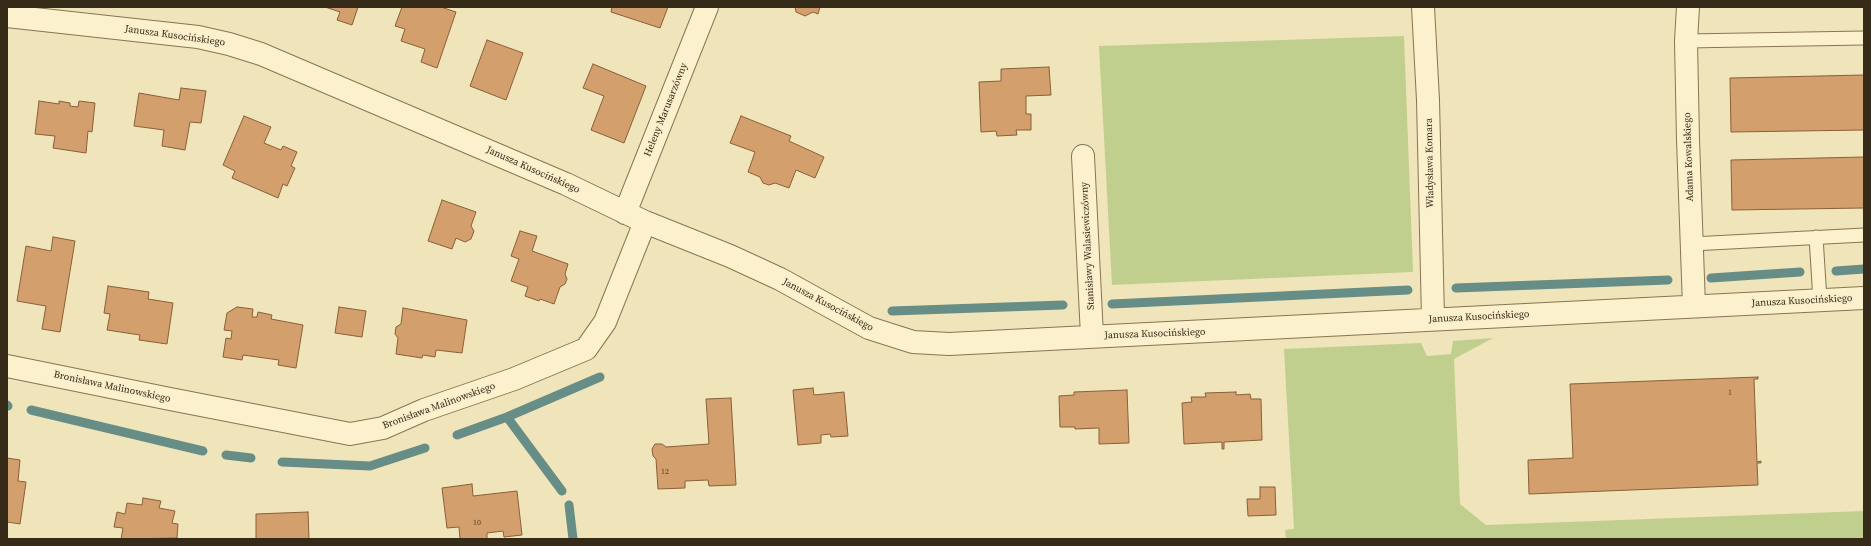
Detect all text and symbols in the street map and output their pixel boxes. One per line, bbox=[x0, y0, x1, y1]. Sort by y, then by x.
street label: Janusza Kusocińskiego bbox=[124, 23, 226, 49]
street label: Heleny Marusarzówny bbox=[642, 61, 690, 159]
street label: Adama Kowalskiego bbox=[1681, 112, 1697, 202]
street label: Władysława Komara bbox=[1423, 118, 1437, 208]
street label: Janusza Kusocińskiego bbox=[484, 144, 582, 196]
street label: Stanisławy Walasiewiczówny bbox=[1079, 182, 1097, 310]
street label: Janusza Kusocińskiego bbox=[781, 276, 875, 334]
street label: Janusza Kusocińskiego bbox=[1751, 292, 1853, 310]
street label: Janusza Kusocińskiego bbox=[1428, 308, 1530, 326]
street label: Janusza Kusocińskiego bbox=[1104, 326, 1206, 342]
street label: Bronisława Malinowskiego bbox=[52, 369, 172, 405]
street label: Bronisława Malinowskiego bbox=[381, 380, 497, 432]
house number: 1 bbox=[1728, 388, 1732, 398]
house number: 12 bbox=[661, 467, 669, 477]
house number: 10 bbox=[473, 518, 481, 528]

